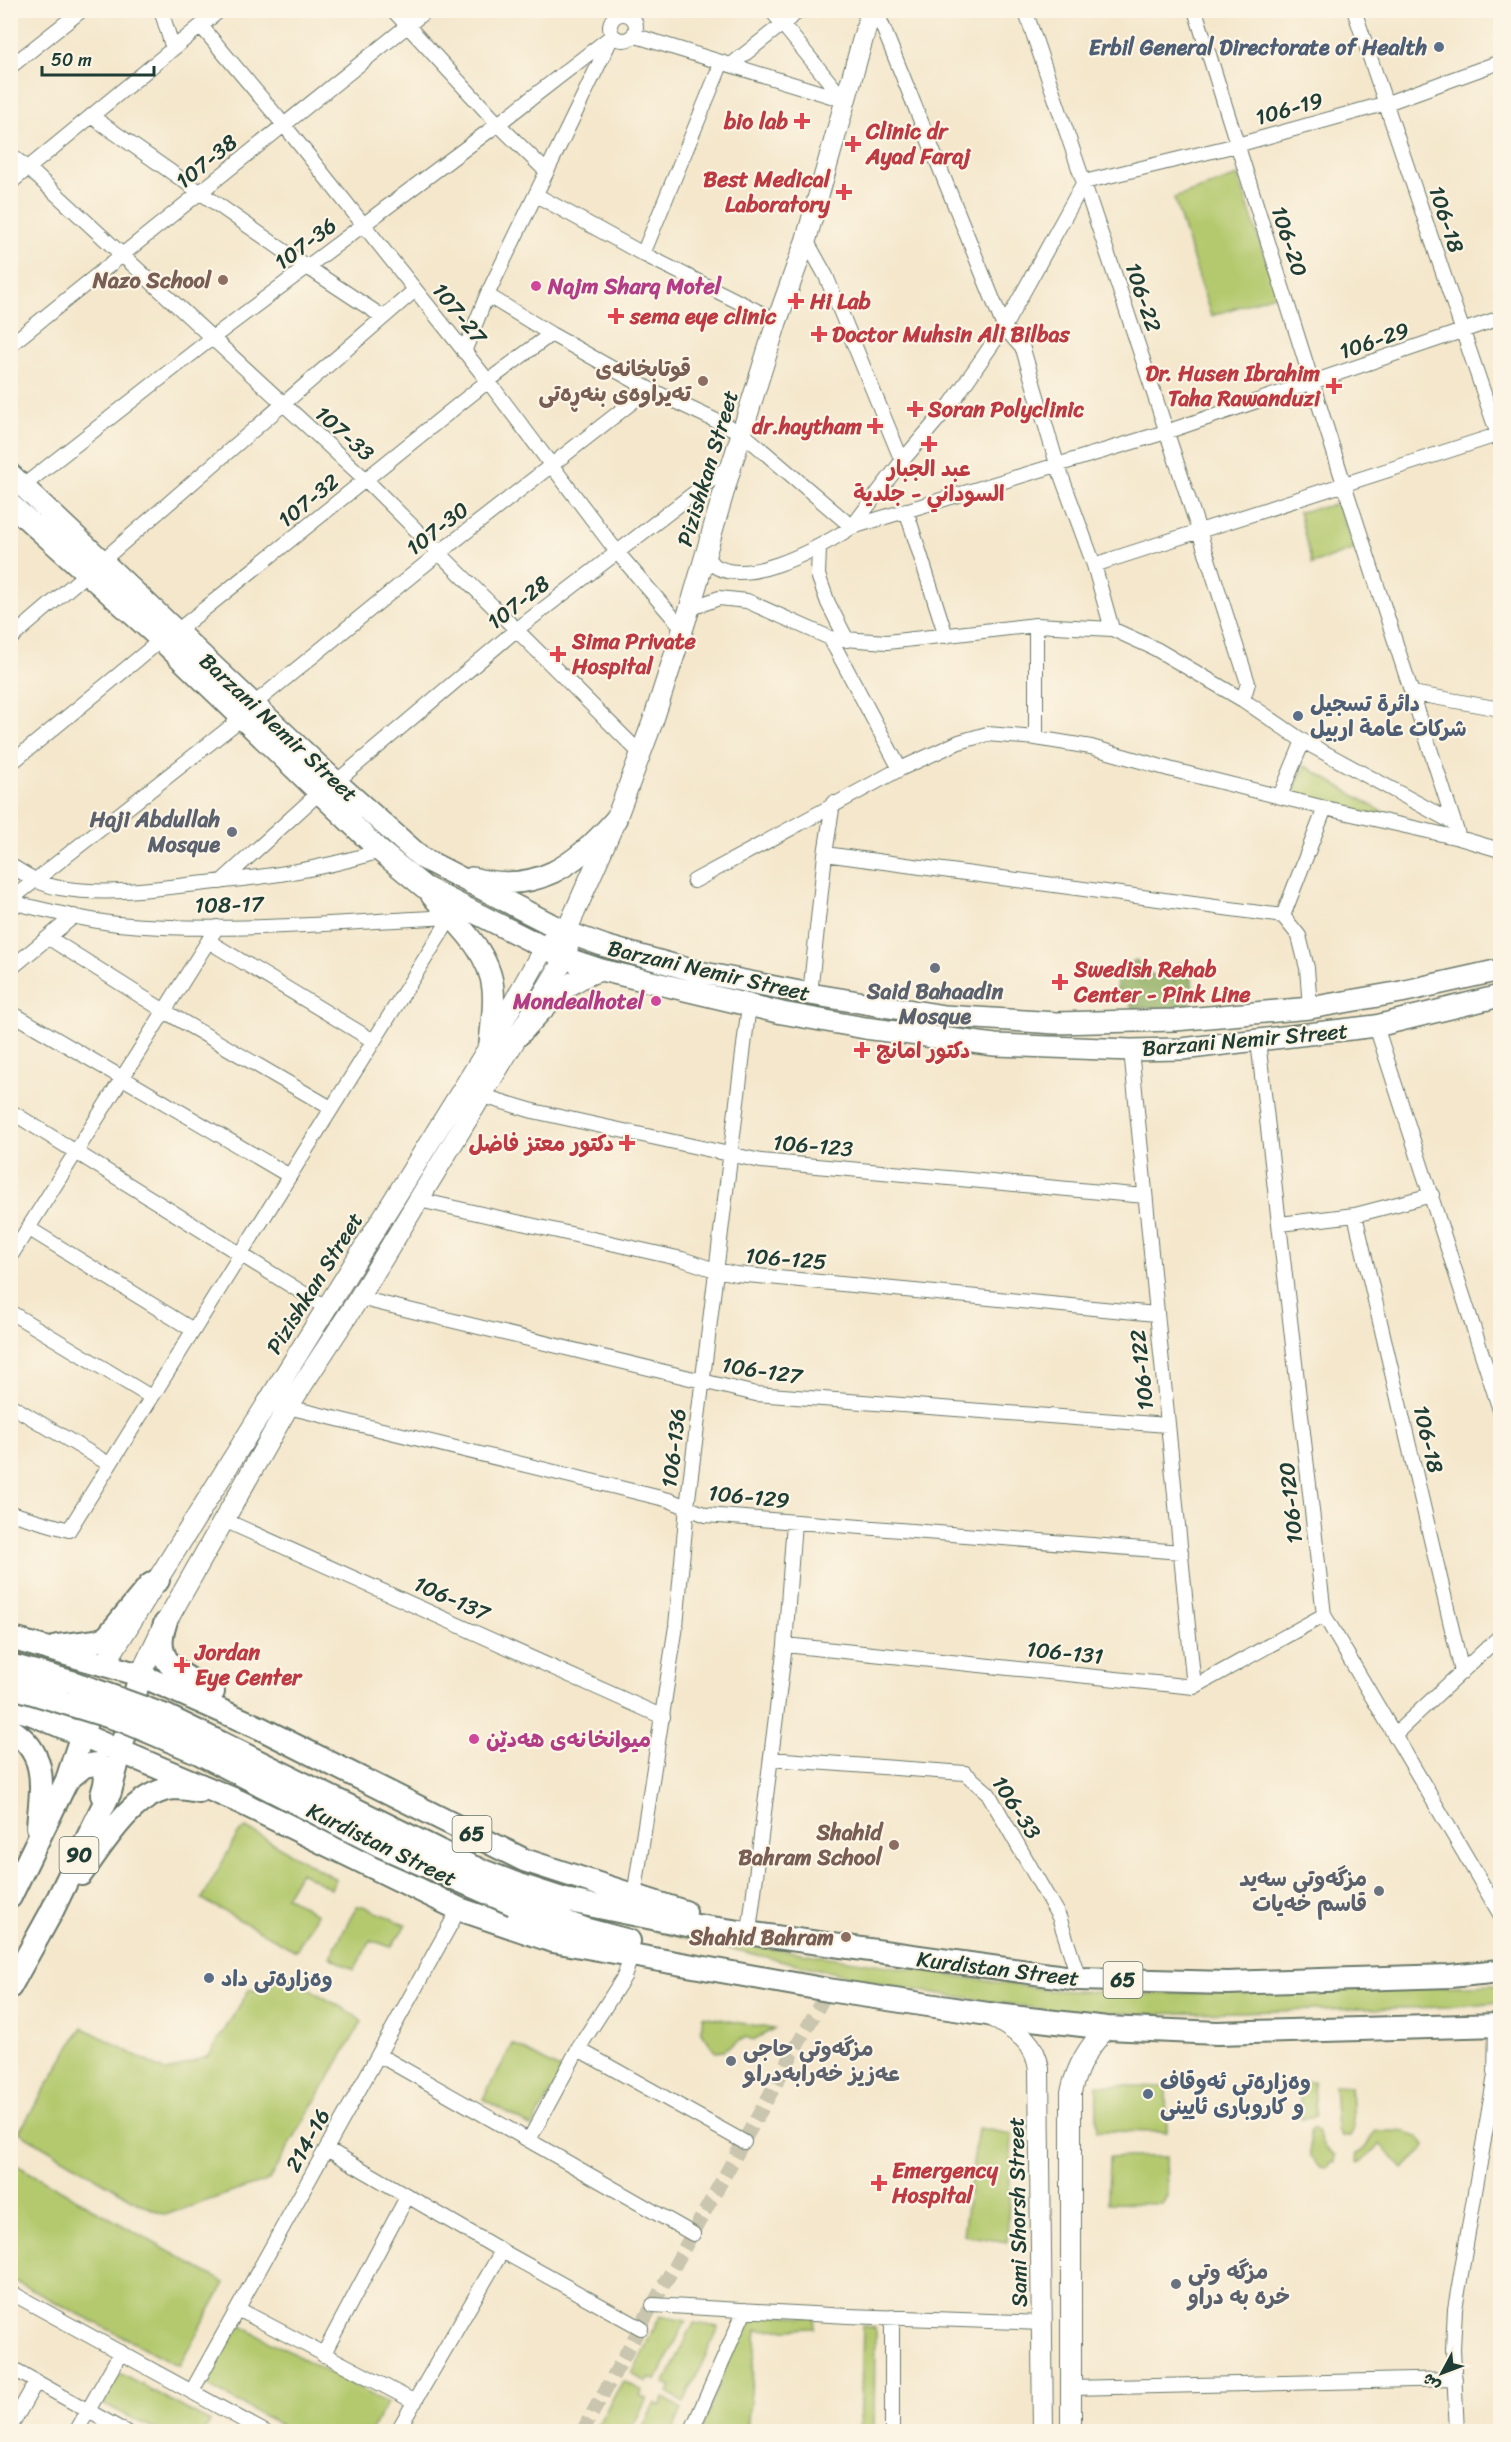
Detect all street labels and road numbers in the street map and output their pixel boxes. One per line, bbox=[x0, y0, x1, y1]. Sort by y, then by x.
street label: 106-19 bbox=[1251, 80, 1328, 137]
street label: 107-38 bbox=[166, 124, 246, 199]
street label: 106-18 bbox=[1417, 180, 1476, 258]
street label: 106-20 bbox=[1260, 201, 1319, 282]
street label: 107-36 bbox=[265, 207, 345, 280]
street label: 106-22 bbox=[1114, 257, 1173, 337]
street label: 107-27 bbox=[422, 273, 498, 354]
street label: 106-29 bbox=[1334, 310, 1415, 371]
street label: Pizishkan Street bbox=[665, 385, 750, 551]
street label: 107-33 bbox=[306, 395, 384, 471]
street label: 107-32 bbox=[268, 463, 348, 538]
street label: 107-30 bbox=[397, 491, 478, 566]
street label: 107-28 bbox=[478, 565, 559, 640]
street label: Barzani Nemir Street bbox=[190, 643, 368, 812]
street label: 108-17 bbox=[194, 884, 265, 925]
street label: Barzani Nemir Street bbox=[604, 928, 814, 1013]
street label: Barzani Nemir Street bbox=[1140, 1011, 1350, 1068]
street label: 106-123 bbox=[771, 1123, 855, 1168]
street label: Pizishkan Street bbox=[255, 1204, 374, 1362]
street label: 106-125 bbox=[744, 1236, 828, 1281]
street label: 106-122 bbox=[1118, 1327, 1165, 1412]
street label: 106-127 bbox=[719, 1345, 806, 1396]
street label: 106-18 bbox=[1402, 1401, 1455, 1477]
street label: 106-136 bbox=[649, 1406, 698, 1490]
street label: 106-120 bbox=[1267, 1460, 1314, 1546]
street label: 106-129 bbox=[706, 1473, 792, 1520]
street label: 106-137 bbox=[407, 1564, 498, 1633]
street label: 106-131 bbox=[1025, 1629, 1105, 1676]
street label: 106-33 bbox=[981, 1767, 1052, 1847]
street label: Kurdistan Street bbox=[300, 1791, 464, 1898]
road number: 65 bbox=[452, 1816, 492, 1852]
road number: 90 bbox=[60, 1837, 98, 1873]
street label: Kurdistan Street bbox=[915, 1939, 1082, 1998]
road number: 65 bbox=[1104, 1962, 1142, 1998]
street label: 214-16 bbox=[274, 2101, 341, 2179]
street label: Sami Shorsh Street bbox=[996, 2116, 1039, 2307]

